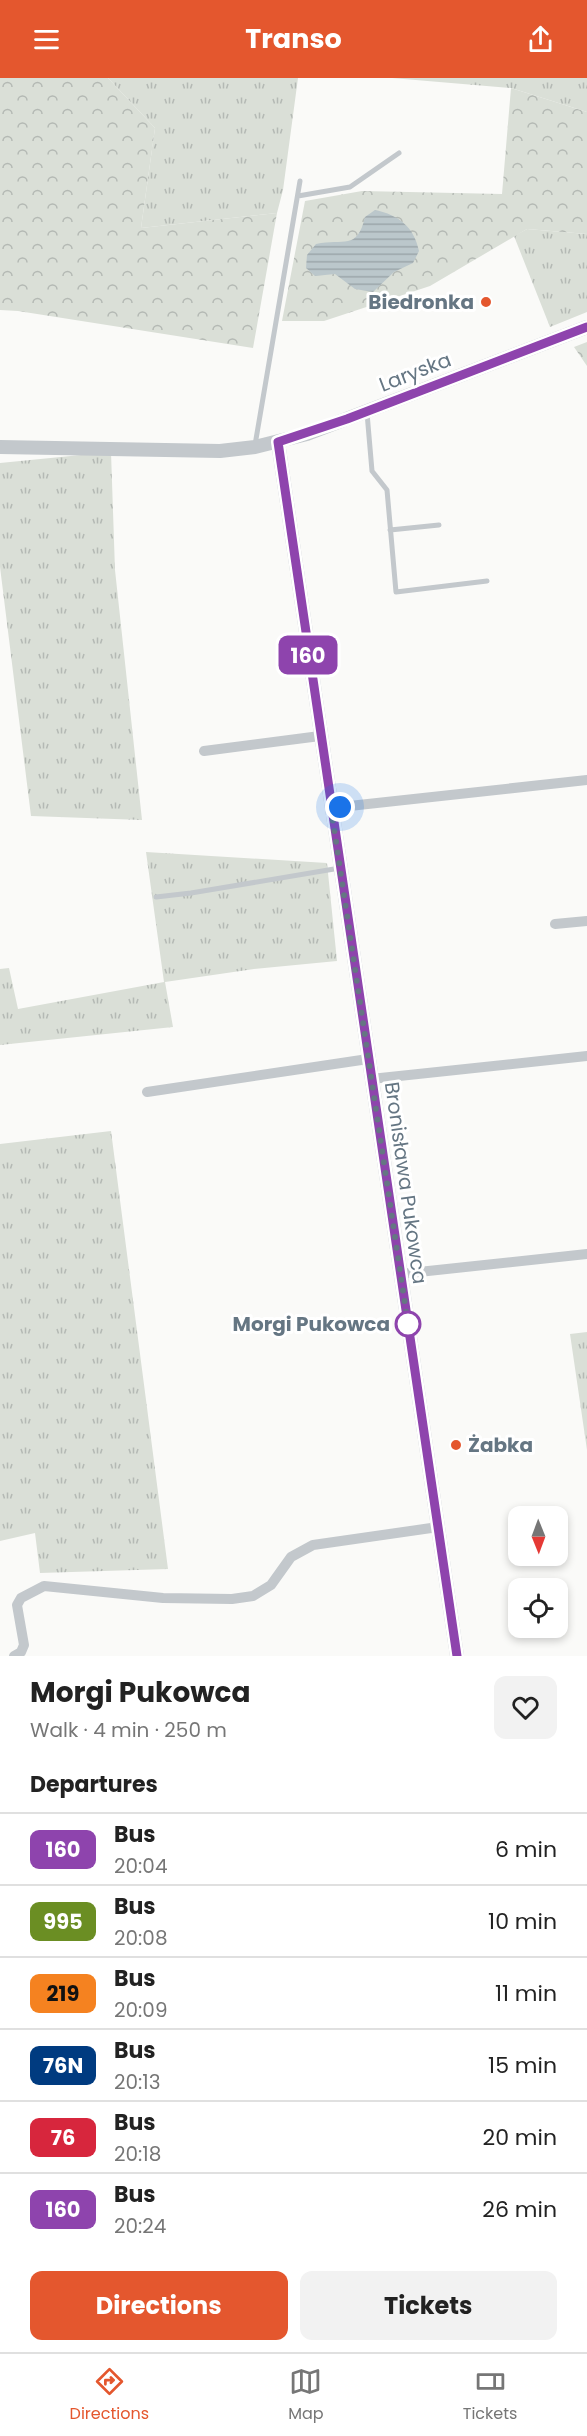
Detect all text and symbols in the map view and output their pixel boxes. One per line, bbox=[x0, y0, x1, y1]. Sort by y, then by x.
text: Transo bbox=[245, 20, 342, 57]
icon: menu bbox=[30, 23, 63, 56]
icon: share bbox=[524, 23, 557, 56]
place label: Biedronka bbox=[368, 288, 474, 316]
marker: Biedronka bbox=[479, 295, 493, 309]
street label: Laryska bbox=[375, 345, 455, 399]
line badge: 160 bbox=[274, 636, 342, 674]
text: 160 bbox=[291, 641, 325, 670]
your location bbox=[325, 792, 355, 822]
street label: Bronisława Pukowca bbox=[378, 1080, 434, 1286]
place label: Morgi Pukowca bbox=[233, 1310, 390, 1338]
marker: Morgi Pukowca bbox=[395, 1311, 421, 1337]
place label: Żabka bbox=[468, 1431, 533, 1459]
marker: Żabka bbox=[449, 1438, 463, 1452]
north arrow bbox=[508, 1506, 568, 1566]
map controls bbox=[508, 1506, 568, 1638]
button: locate bbox=[508, 1578, 568, 1638]
text: Morgi Pukowca bbox=[30, 1673, 250, 1712]
button: heart bbox=[494, 1676, 557, 1739]
text: Walk · 4 min · 250 m bbox=[30, 1716, 227, 1744]
text: Departures bbox=[30, 1769, 158, 1800]
text: Bus bbox=[114, 1819, 156, 1850]
text: 6 min bbox=[495, 1834, 557, 1865]
text: 160 bbox=[46, 1835, 80, 1864]
text: 20:04 bbox=[114, 1852, 167, 1880]
text: Bus bbox=[114, 1891, 156, 1922]
text: 10 min bbox=[488, 1906, 557, 1937]
text: 995 bbox=[43, 1907, 83, 1936]
text: 20:08 bbox=[114, 1924, 168, 1952]
text: Bus bbox=[114, 1963, 156, 1994]
text: 11 min bbox=[495, 1978, 557, 2009]
text: 219 bbox=[47, 1979, 79, 2008]
text: 20:09 bbox=[114, 1996, 167, 2024]
text: Bus bbox=[114, 2035, 156, 2066]
text: 15 min bbox=[488, 2050, 557, 2081]
text: 76N bbox=[43, 2051, 83, 2080]
text: 20:13 bbox=[114, 2068, 161, 2096]
text: Bus bbox=[114, 2107, 156, 2138]
text: 20 min bbox=[483, 2122, 557, 2153]
text: 76 bbox=[51, 2123, 75, 2152]
text: 20:18 bbox=[114, 2140, 161, 2168]
text: Bus bbox=[114, 2179, 156, 2210]
text: 26 min bbox=[482, 2194, 557, 2225]
text: 160 bbox=[46, 2195, 80, 2224]
text: 20:24 bbox=[114, 2212, 166, 2240]
button: Directions bbox=[30, 2271, 288, 2340]
button: Tickets bbox=[300, 2271, 557, 2340]
tab: Directions bbox=[70, 2365, 149, 2426]
tab: Map bbox=[288, 2365, 324, 2426]
tab: Tickets bbox=[463, 2365, 517, 2426]

